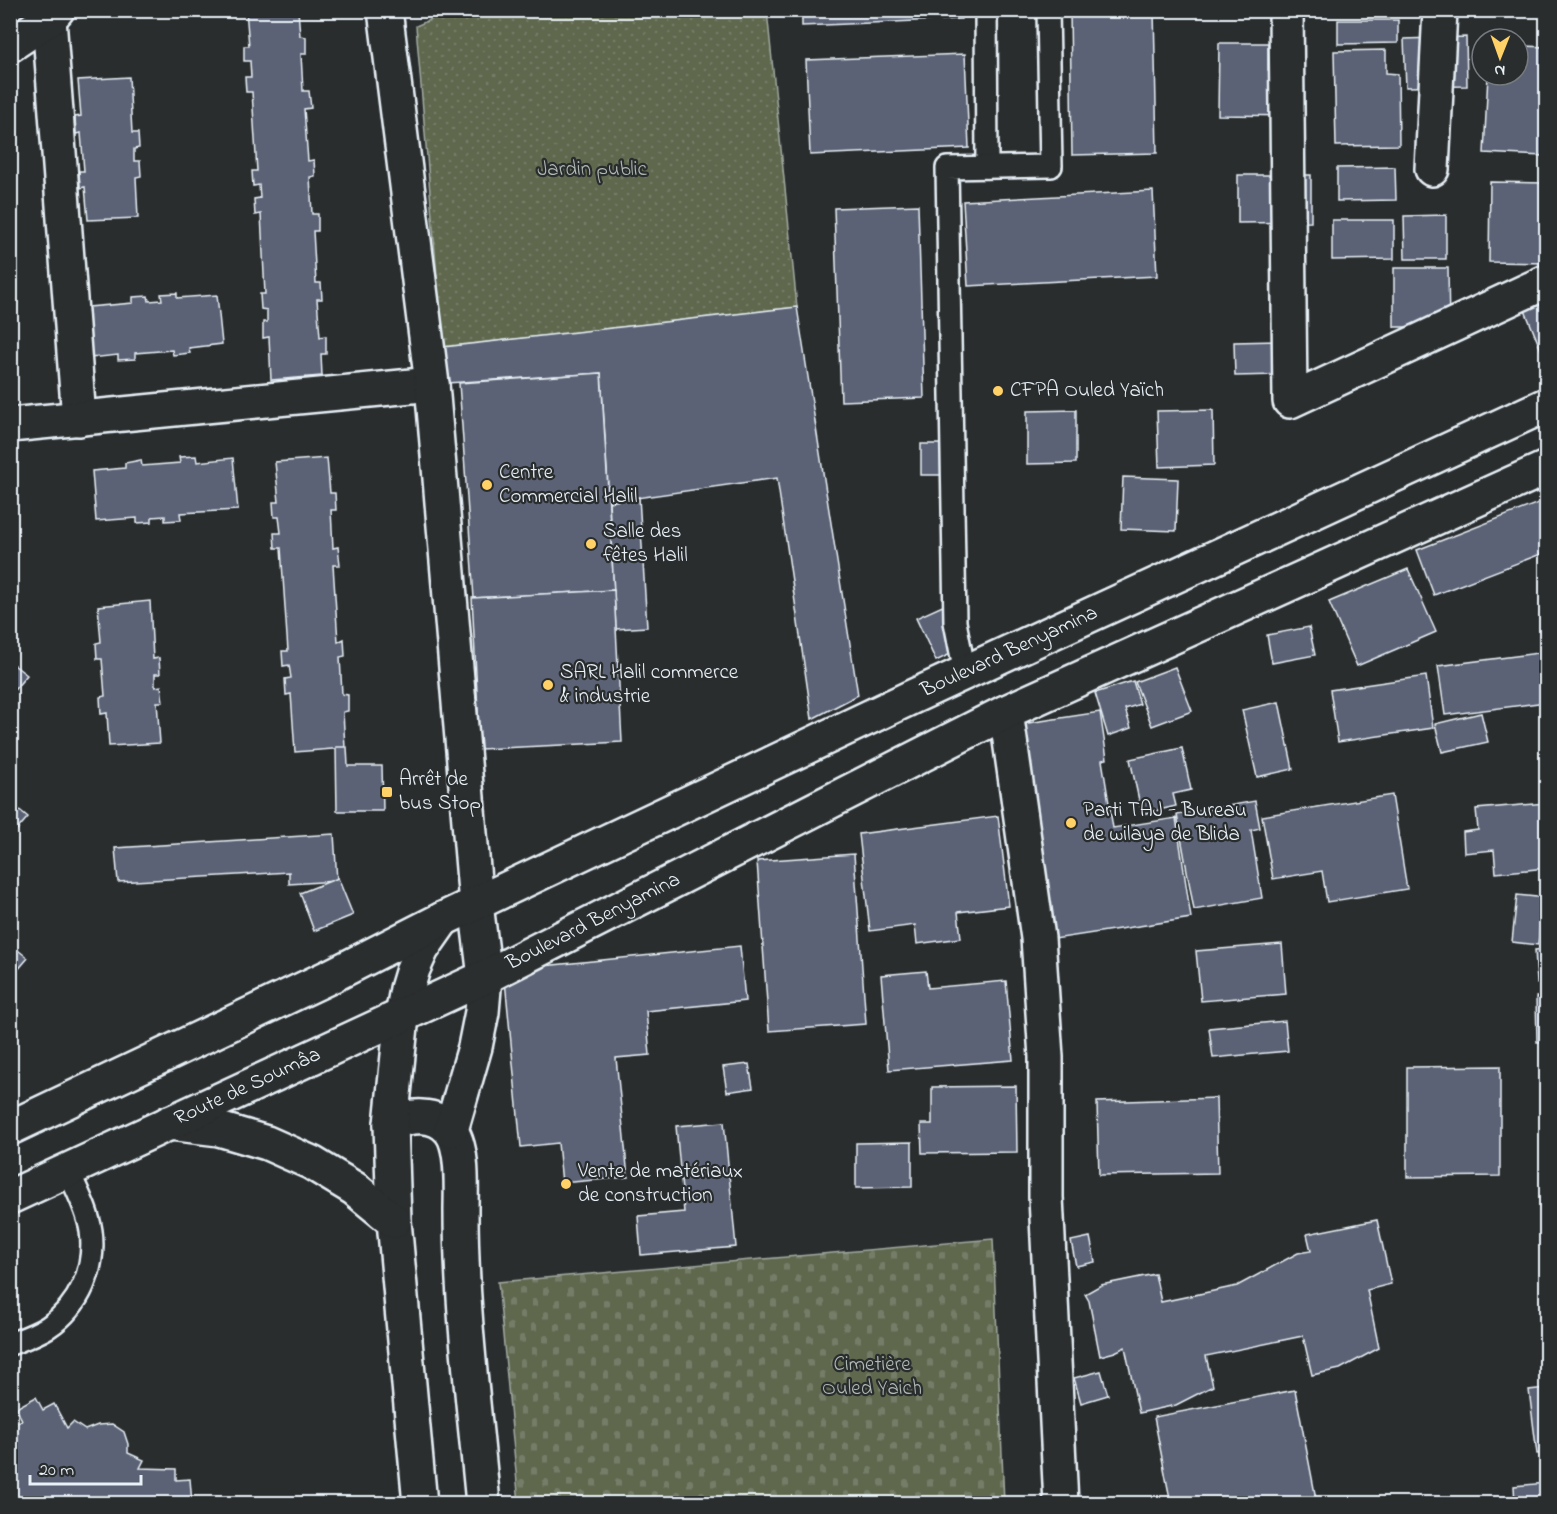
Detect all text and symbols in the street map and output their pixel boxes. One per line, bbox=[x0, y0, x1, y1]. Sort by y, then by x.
north arrow bbox=[1470, 27, 1530, 87]
text: N bbox=[1494, 58, 1505, 82]
park label: Jardin public bbox=[537, 155, 648, 185]
place label: CFPA Ouled Yaïch bbox=[1010, 376, 1164, 406]
marker: CFPA Ouled Yaïch bbox=[991, 384, 1005, 398]
place label: Centre Commercial Halil bbox=[499, 458, 638, 512]
marker: Centre Commercial Halil bbox=[480, 478, 494, 492]
place label: Salle des fêtes Halil bbox=[603, 517, 688, 571]
marker: Salle des fêtes Halil bbox=[584, 537, 598, 551]
street label: Boulevard Benyamina bbox=[915, 598, 1103, 706]
place label: SARL Halil commerce & industrie bbox=[560, 658, 739, 712]
marker: SARL Halil commerce & industrie bbox=[541, 678, 555, 692]
place label: Arrêt de bus Stop bbox=[399, 765, 481, 819]
marker: Arrêt de bus Stop bbox=[380, 785, 394, 799]
place label: Parti TAJ - Bureau de wilaya de Blida bbox=[1083, 796, 1247, 852]
marker: Parti TAJ - Bureau de wilaya de Blida bbox=[1064, 816, 1078, 830]
street label: Boulevard Benyamina bbox=[500, 865, 686, 979]
street label: Route de Soumâa bbox=[170, 1040, 326, 1134]
place label: Vente de matériaux de construction bbox=[577, 1157, 743, 1211]
marker: Vente de matériaux de construction bbox=[559, 1177, 573, 1191]
park label: Cimetière Ouled Yaich bbox=[822, 1350, 922, 1404]
scale bar bbox=[30, 1448, 141, 1486]
text: 20 m bbox=[39, 1458, 74, 1484]

